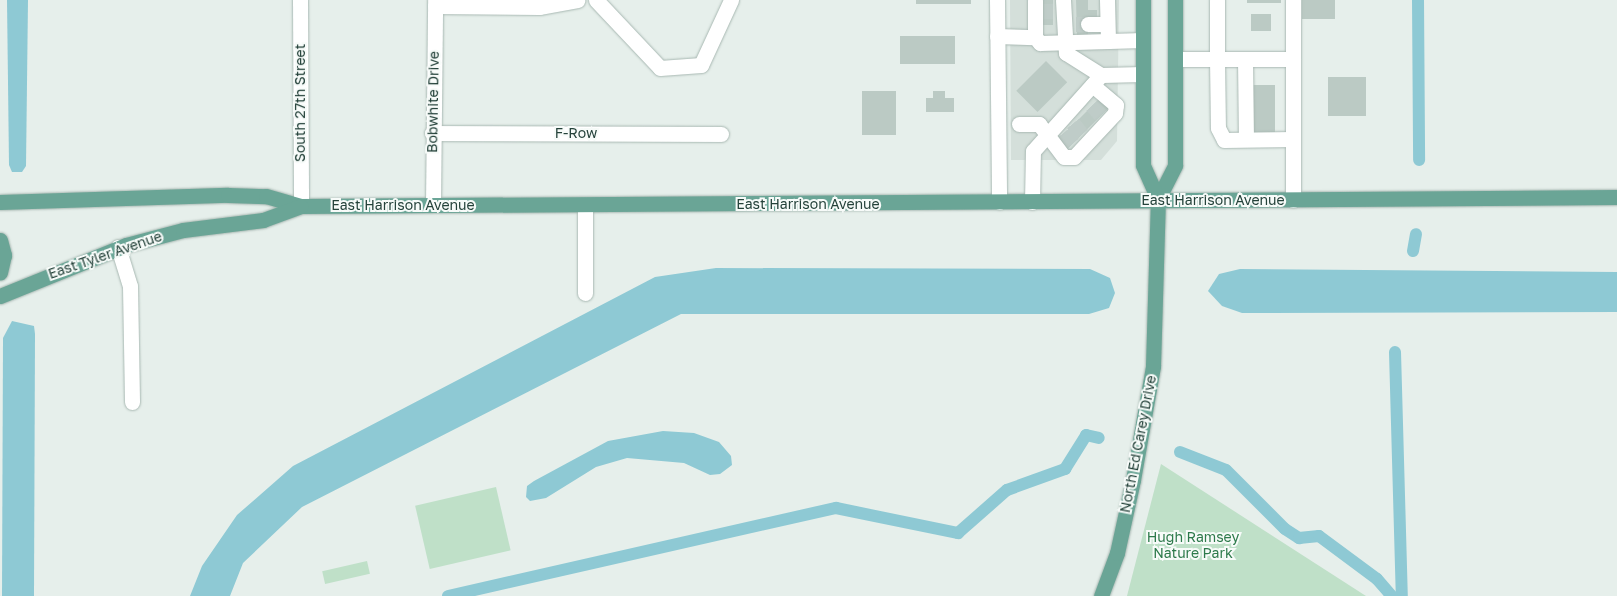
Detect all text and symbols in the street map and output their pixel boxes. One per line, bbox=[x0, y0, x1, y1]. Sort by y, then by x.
street label: South 27th Street bbox=[292, 44, 308, 162]
street label: Bobwhite Drive bbox=[424, 51, 442, 153]
street label: F-Row bbox=[555, 125, 597, 141]
street label: East Harrison Avenue bbox=[1141, 192, 1285, 208]
street label: East Harrison Avenue bbox=[736, 196, 880, 212]
street label: East Harrison Avenue bbox=[331, 197, 475, 213]
street label: East Tyler Avenue bbox=[46, 228, 164, 282]
street label: North Ed Carey Drive bbox=[1116, 374, 1160, 514]
park label: Hugh Ramsey Nature Park bbox=[1147, 529, 1239, 562]

